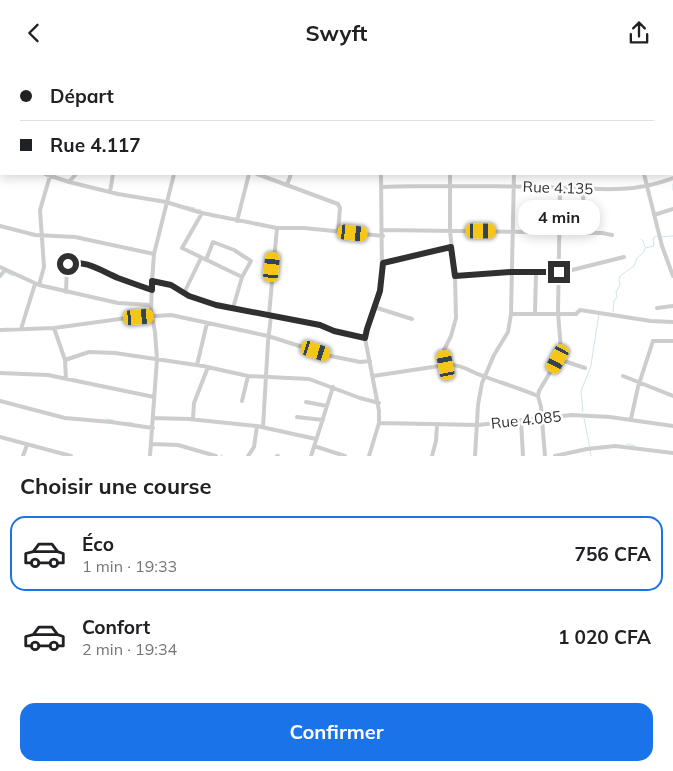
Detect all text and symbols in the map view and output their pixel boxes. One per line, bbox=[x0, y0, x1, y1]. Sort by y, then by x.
icon: back bbox=[20, 19, 48, 47]
text: Swyft bbox=[306, 19, 367, 47]
icon: share bbox=[625, 19, 653, 47]
text: Départ bbox=[50, 84, 114, 108]
text: Rue 4.117 bbox=[50, 133, 141, 157]
street label: Rue 4.135 bbox=[522, 177, 594, 198]
callout: 4 min bbox=[518, 199, 600, 235]
text: 4 min bbox=[538, 207, 580, 227]
car bbox=[337, 224, 368, 242]
car bbox=[466, 224, 496, 239]
car bbox=[262, 251, 281, 283]
route start bbox=[57, 253, 79, 275]
route end bbox=[548, 261, 570, 283]
car bbox=[123, 308, 154, 326]
car bbox=[299, 339, 332, 363]
car bbox=[544, 342, 571, 376]
car bbox=[435, 349, 456, 381]
street label: Rue 4.085 bbox=[490, 406, 562, 433]
text: Choisir une course bbox=[20, 472, 212, 500]
icon: car bbox=[22, 531, 67, 576]
text: Éco bbox=[82, 532, 114, 556]
text: 756 CFA bbox=[575, 542, 651, 566]
text: 1 min · 19:33 bbox=[82, 556, 177, 576]
icon: car bbox=[22, 614, 67, 659]
text: Confort bbox=[82, 615, 150, 639]
text: 1 020 CFA bbox=[558, 625, 651, 649]
text: 2 min · 19:34 bbox=[82, 639, 177, 659]
button: Confirmer bbox=[20, 703, 653, 761]

